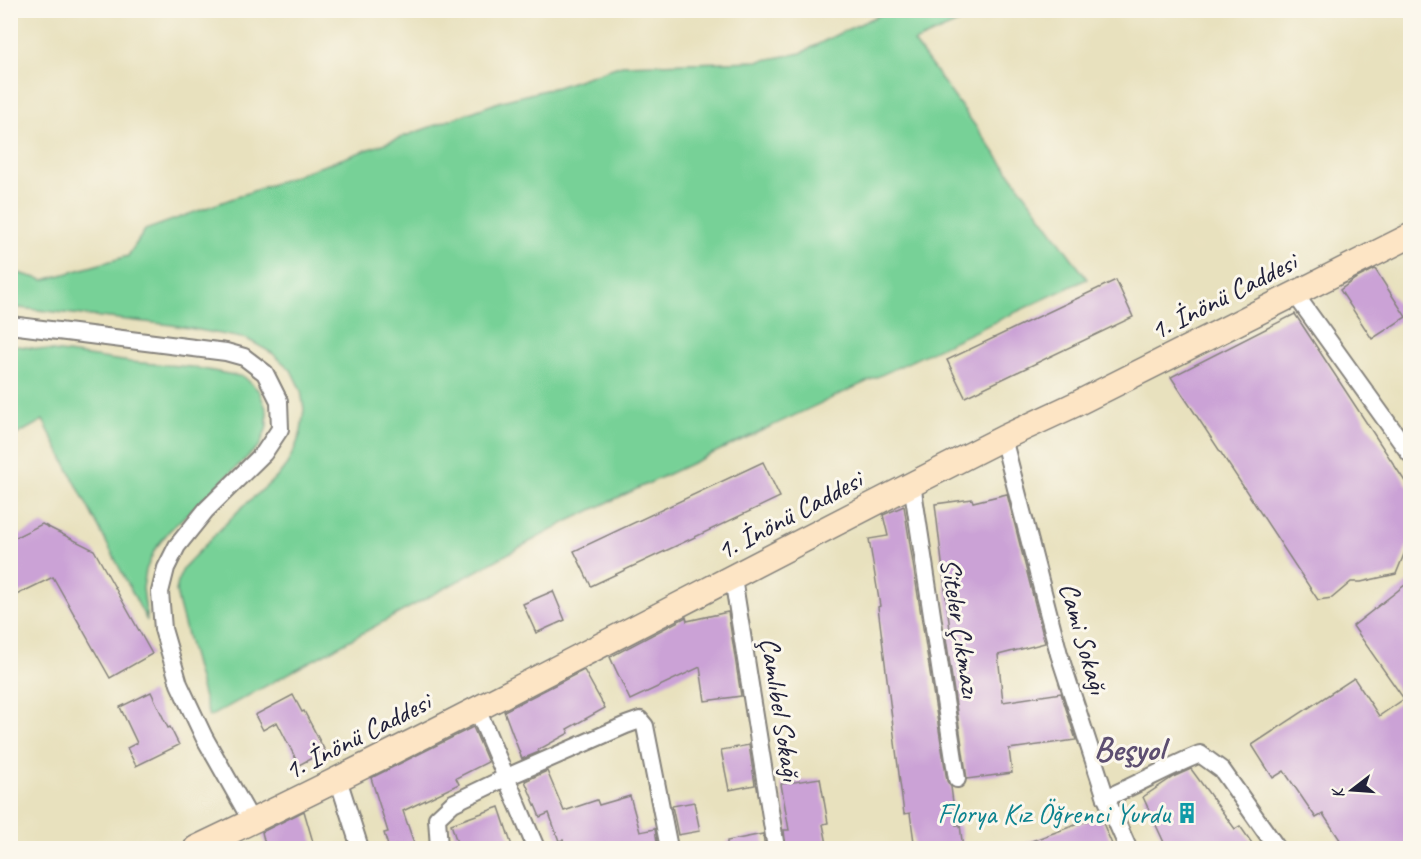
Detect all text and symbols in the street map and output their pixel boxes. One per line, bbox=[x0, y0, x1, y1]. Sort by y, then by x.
street label: 1. İnönü Caddesi bbox=[1144, 242, 1305, 348]
street label: 1. İnönü Caddesi bbox=[710, 460, 871, 568]
street label: Siteler Çıkmazı bbox=[932, 556, 990, 702]
street label: Cami Sokağı bbox=[1051, 578, 1117, 699]
street label: Çamlıbel Sokağı bbox=[751, 635, 810, 785]
street label: 1. İnönü Caddesi bbox=[278, 682, 439, 788]
district label: Beşyol bbox=[1094, 727, 1170, 770]
north arrow bbox=[1322, 760, 1382, 820]
text: K bbox=[1327, 784, 1349, 801]
place label: Florya Kız Öğrenci Yurdu bbox=[937, 796, 1172, 831]
building icon: Florya Kız Öğrenci Yurdu bbox=[1175, 801, 1199, 825]

